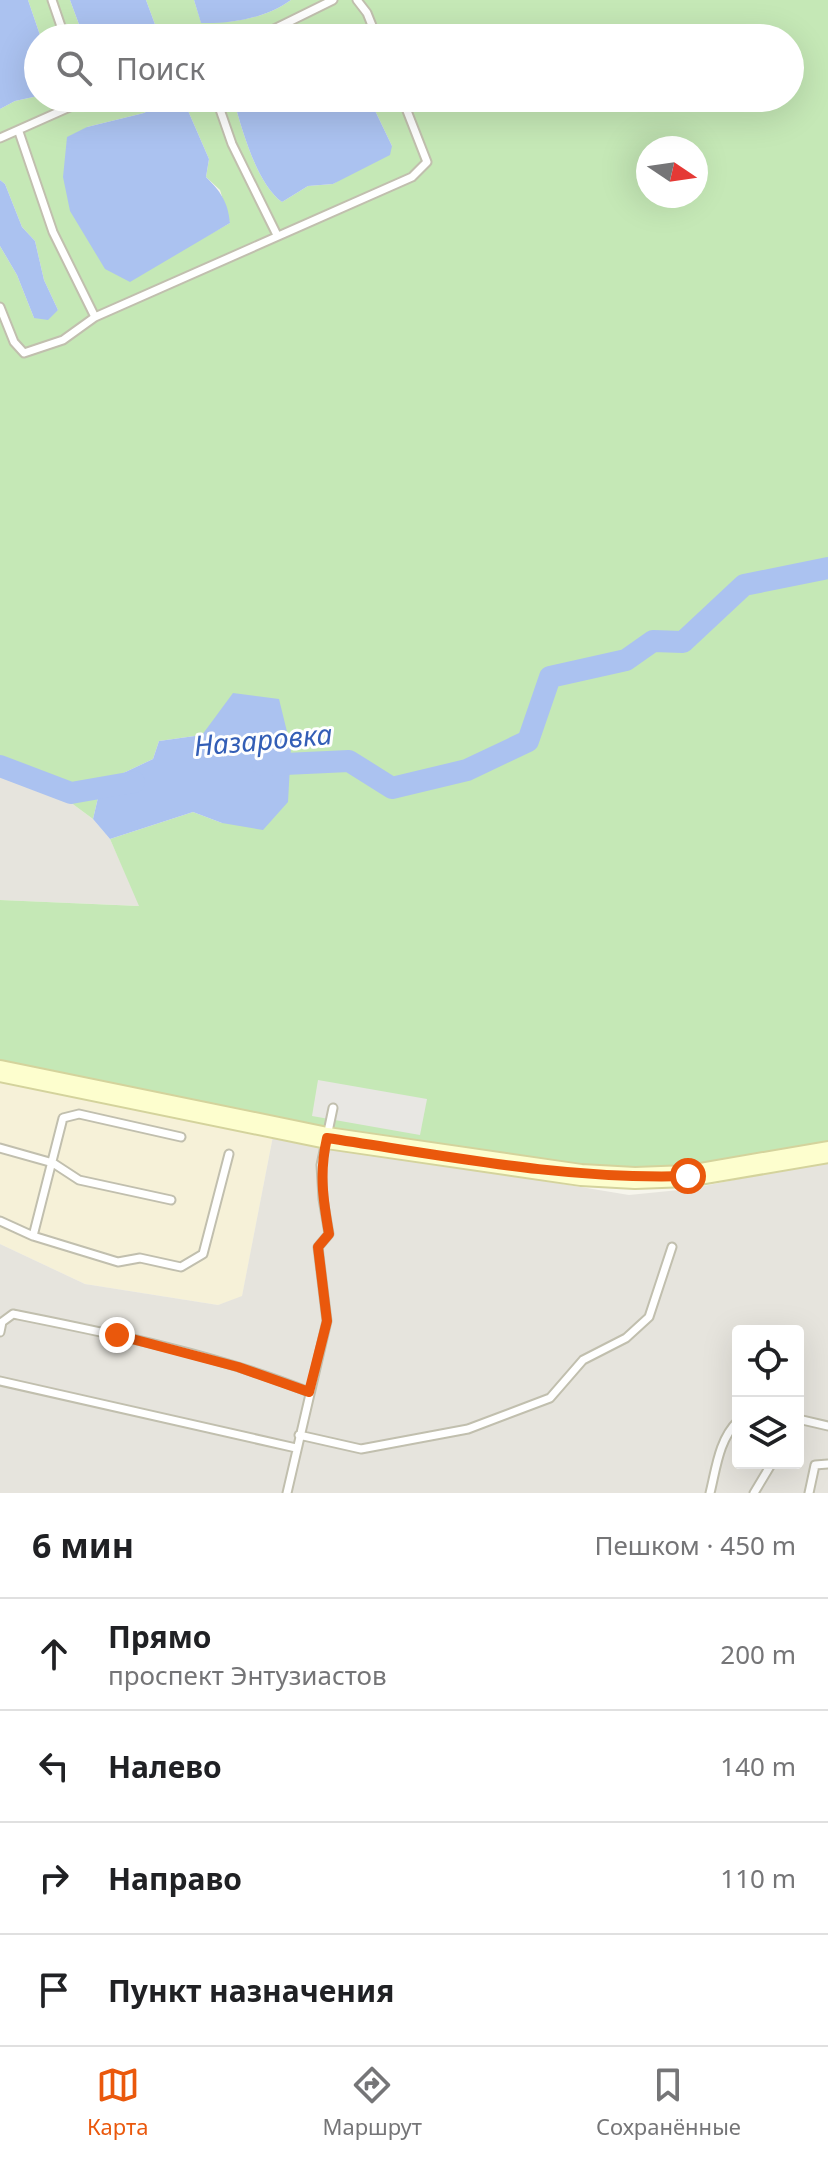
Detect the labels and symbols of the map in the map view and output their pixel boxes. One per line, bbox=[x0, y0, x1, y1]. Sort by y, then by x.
north arrow bbox=[636, 136, 708, 208]
water label: Назаровка bbox=[192, 714, 334, 764]
route start bbox=[670, 1158, 706, 1194]
route end bbox=[99, 1317, 135, 1353]

